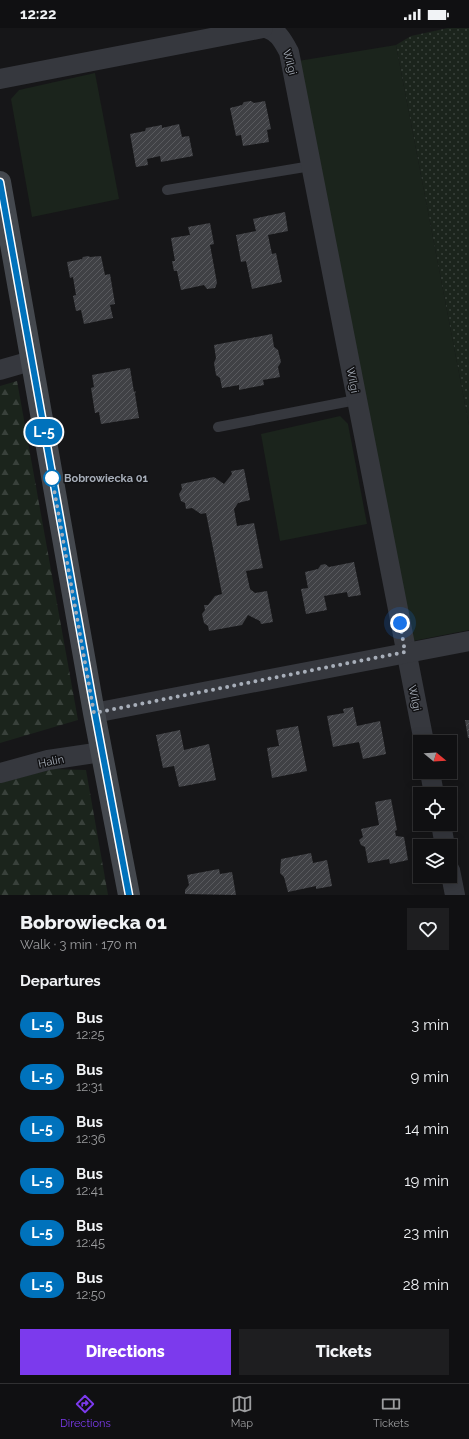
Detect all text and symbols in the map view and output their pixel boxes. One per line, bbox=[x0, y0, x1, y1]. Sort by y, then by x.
text: 12:22 bbox=[20, 5, 57, 23]
street label: Wilgi bbox=[280, 48, 299, 76]
street label: Wilgi bbox=[344, 366, 361, 394]
line badge: L-5 bbox=[21, 419, 67, 445]
text: L-5 bbox=[33, 424, 55, 440]
marker: Bobrowiecka 01 bbox=[43, 469, 61, 487]
place label: Bobrowiecka 01 bbox=[64, 472, 148, 485]
your location bbox=[390, 613, 410, 633]
street label: Wilgi bbox=[405, 684, 424, 712]
north arrow bbox=[413, 735, 457, 779]
map controls bbox=[413, 735, 457, 883]
street label: Halin bbox=[37, 753, 65, 770]
button: locate bbox=[413, 787, 457, 831]
button: layers bbox=[413, 839, 457, 883]
button: heart bbox=[407, 908, 449, 950]
text: Bobrowiecka 01 bbox=[20, 911, 167, 933]
text: Walk · 3 min · 170 m bbox=[20, 937, 137, 952]
text: Departures bbox=[20, 972, 101, 990]
text: Bus bbox=[76, 1009, 103, 1027]
text: 3 min bbox=[411, 1016, 449, 1034]
text: L-5 bbox=[31, 1017, 53, 1033]
text: 12:25 bbox=[76, 1027, 105, 1042]
text: Bus bbox=[76, 1061, 103, 1079]
text: 9 min bbox=[411, 1068, 449, 1086]
text: L-5 bbox=[31, 1069, 53, 1085]
text: 12:31 bbox=[76, 1079, 103, 1094]
text: Bus bbox=[76, 1113, 103, 1131]
text: 14 min bbox=[405, 1120, 449, 1138]
text: L-5 bbox=[31, 1121, 53, 1137]
text: 12:36 bbox=[76, 1131, 106, 1146]
text: Bus bbox=[76, 1165, 103, 1183]
text: 19 min bbox=[404, 1172, 449, 1190]
text: L-5 bbox=[31, 1173, 53, 1189]
text: 12:41 bbox=[76, 1183, 103, 1198]
text: Bus bbox=[76, 1217, 103, 1235]
text: 23 min bbox=[404, 1224, 449, 1242]
text: L-5 bbox=[31, 1225, 53, 1241]
text: 12:45 bbox=[76, 1235, 105, 1250]
text: Bus bbox=[76, 1269, 103, 1287]
text: 28 min bbox=[403, 1276, 449, 1294]
text: L-5 bbox=[31, 1277, 53, 1293]
text: 12:50 bbox=[76, 1287, 106, 1302]
button: Directions bbox=[20, 1329, 231, 1375]
button: Tickets bbox=[239, 1329, 449, 1375]
tab: Directions bbox=[60, 1393, 111, 1430]
tab: Map bbox=[231, 1393, 253, 1430]
tab: Tickets bbox=[373, 1393, 409, 1430]

